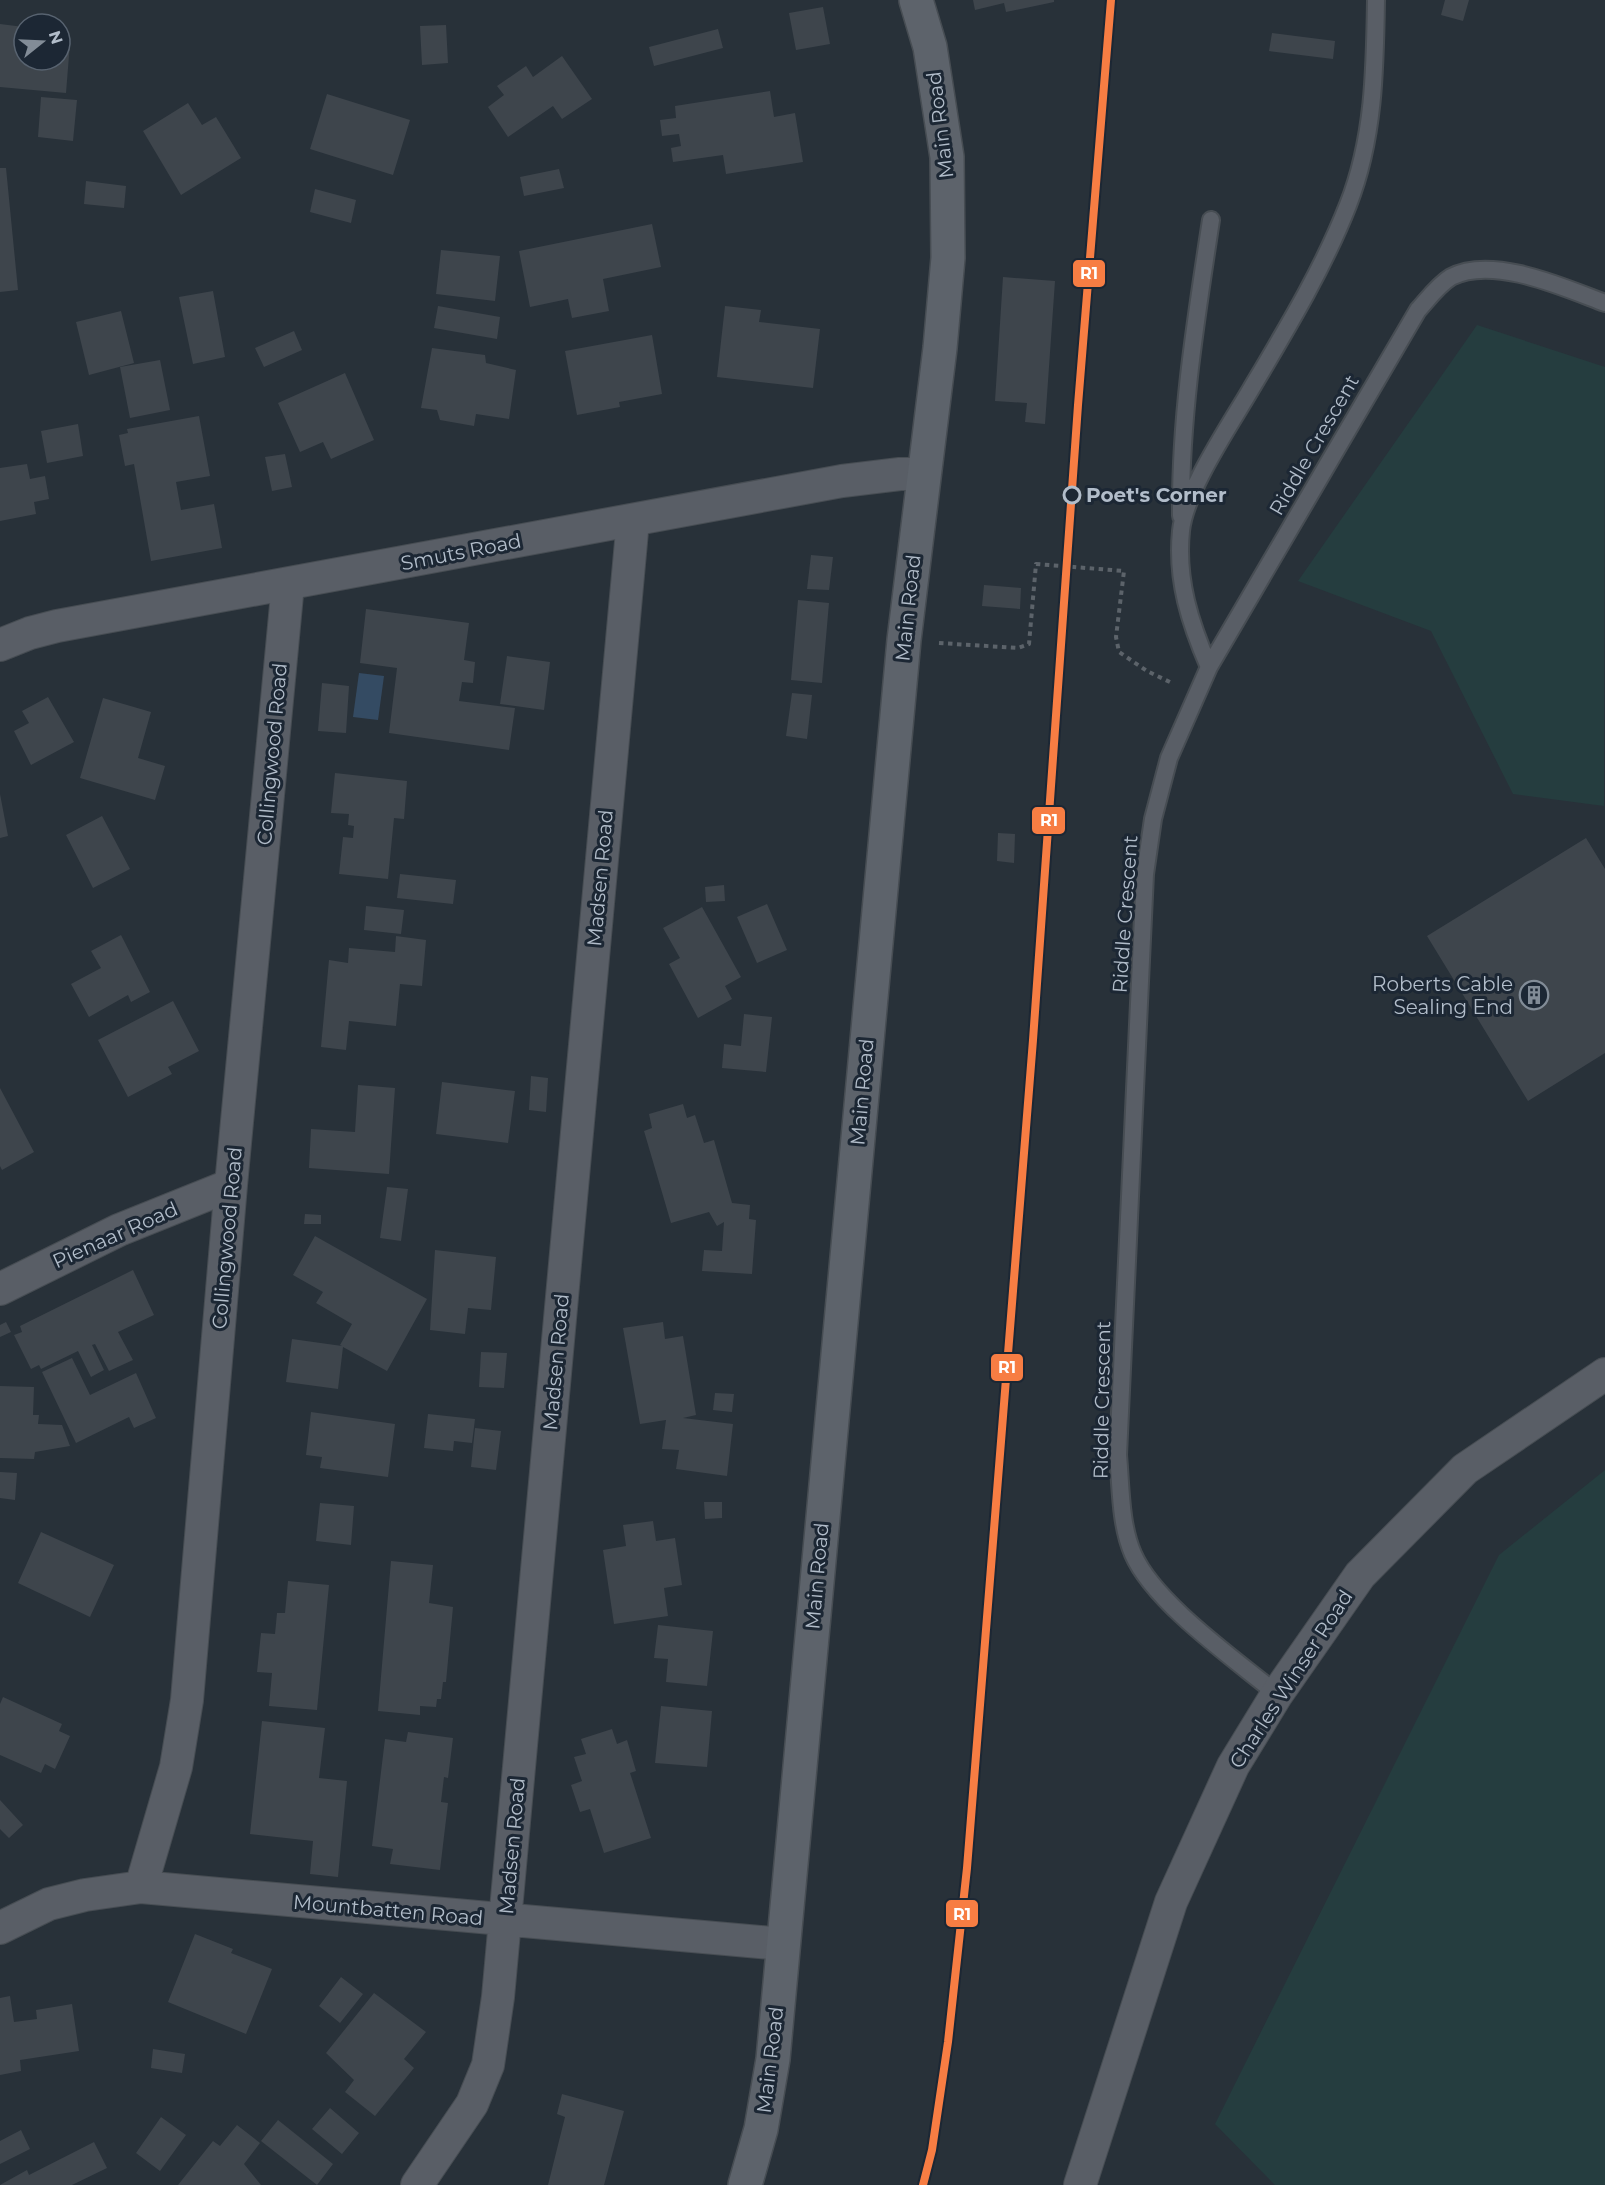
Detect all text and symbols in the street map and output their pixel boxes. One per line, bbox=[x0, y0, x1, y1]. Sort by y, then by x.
north arrow bbox=[12, 12, 72, 72]
text: N bbox=[45, 28, 67, 47]
street label: Main Road bbox=[922, 70, 958, 180]
line badge: R1 bbox=[1072, 259, 1106, 288]
text: R1 bbox=[1080, 264, 1098, 283]
street label: Riddle Crescent bbox=[1264, 370, 1364, 520]
place label: Poet's Corner bbox=[1086, 483, 1227, 507]
marker: Poet's Corner bbox=[1063, 486, 1081, 504]
street label: Smuts Road bbox=[399, 529, 523, 575]
street label: Main Road bbox=[890, 553, 926, 663]
street label: Collingwood Road bbox=[252, 662, 292, 846]
line badge: R1 bbox=[1031, 806, 1066, 835]
street label: Madsen Road bbox=[582, 809, 618, 947]
text: R1 bbox=[1040, 811, 1058, 830]
street label: Riddle Crescent bbox=[1108, 834, 1142, 994]
place label: Roberts Cable Sealing End bbox=[1372, 972, 1513, 1019]
building icon: Roberts Cable Sealing End bbox=[1518, 979, 1550, 1011]
street label: Main Road bbox=[845, 1037, 879, 1147]
street label: Collingwood Road bbox=[207, 1146, 247, 1330]
street label: Pienaar Road bbox=[49, 1197, 181, 1273]
street label: Madsen Road bbox=[538, 1293, 574, 1431]
street label: Riddle Crescent bbox=[1089, 1321, 1115, 1479]
line badge: R1 bbox=[990, 1353, 1024, 1382]
text: R1 bbox=[998, 1358, 1016, 1377]
street label: Main Road bbox=[800, 1521, 834, 1631]
street label: Charles Winser Road bbox=[1224, 1585, 1358, 1773]
street label: Madsen Road bbox=[494, 1777, 530, 1915]
street label: Mountbatten Road bbox=[292, 1890, 484, 1930]
line badge: R1 bbox=[945, 1899, 979, 1928]
text: R1 bbox=[953, 1905, 971, 1924]
street label: Main Road bbox=[752, 2005, 788, 2115]

